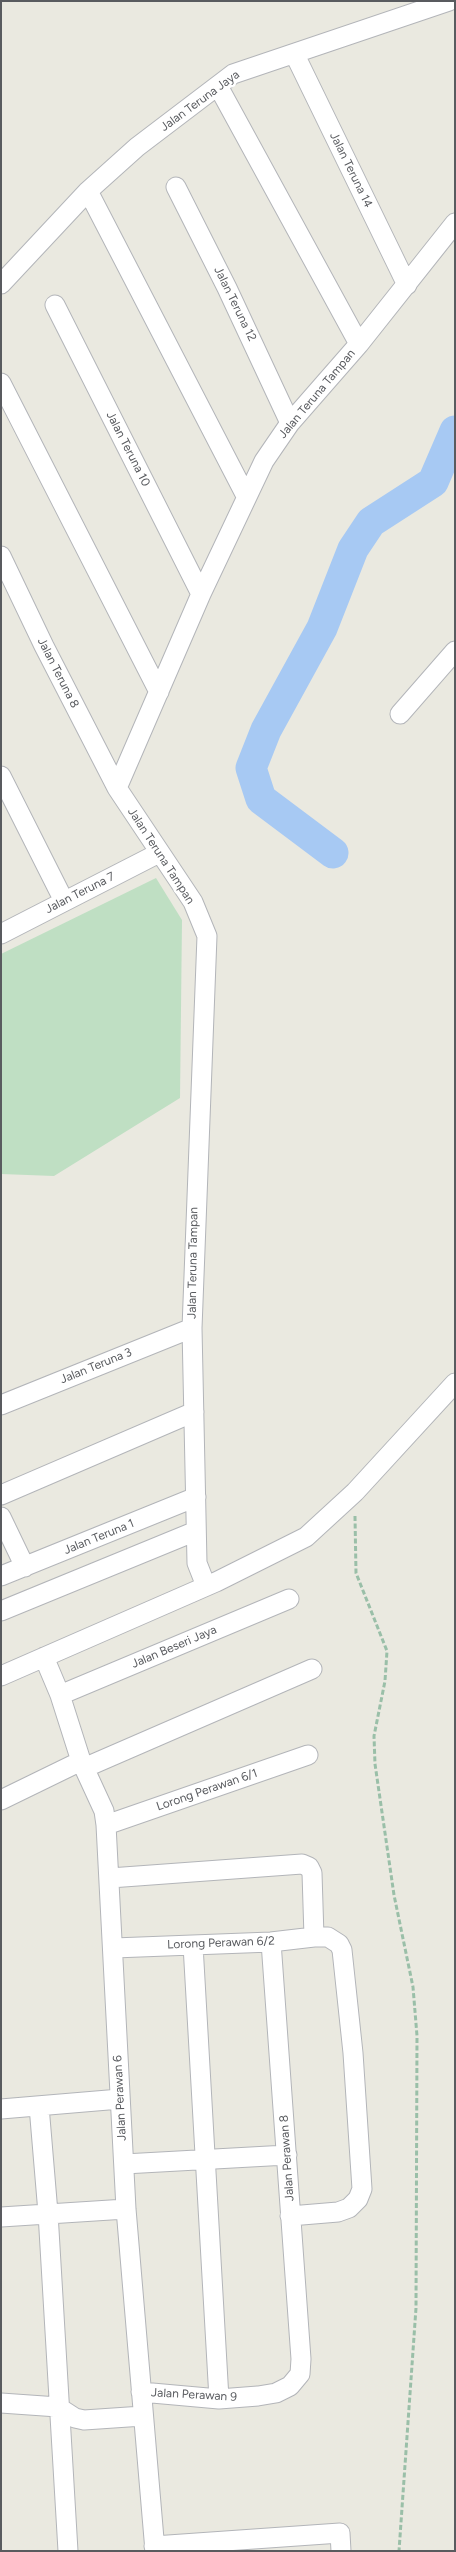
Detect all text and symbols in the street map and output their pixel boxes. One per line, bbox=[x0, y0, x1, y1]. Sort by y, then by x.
street label: Jalan Teruna Jaya bbox=[158, 67, 242, 135]
street label: Jalan Teruna 14 bbox=[327, 130, 375, 210]
street label: Jalan Teruna 12 bbox=[211, 264, 259, 344]
street label: Jalan Teruna Tampan bbox=[276, 347, 358, 441]
street label: Jalan Teruna 10 bbox=[103, 409, 153, 489]
street label: Jalan Teruna 8 bbox=[34, 635, 82, 711]
street label: Jalan Teruna Tampan bbox=[125, 805, 197, 907]
street label: Jalan Teruna 7 bbox=[43, 869, 117, 917]
street label: Jalan Teruna Tampan bbox=[185, 1207, 201, 1319]
street label: Jalan Teruna 3 bbox=[58, 1345, 134, 1387]
street label: Jalan Teruna 1 bbox=[62, 1516, 136, 1558]
street label: Jalan Beseri Jaya bbox=[129, 1623, 219, 1671]
street label: Lorong Perawan 6/1 bbox=[155, 1766, 259, 1814]
street label: Lorong Perawan 6/2 bbox=[167, 1934, 275, 1952]
street label: Jalan Perawan 6 bbox=[111, 2055, 129, 2141]
street label: Jalan Perawan 8 bbox=[277, 2114, 297, 2202]
street label: Jalan Perawan 9 bbox=[151, 2386, 237, 2404]

